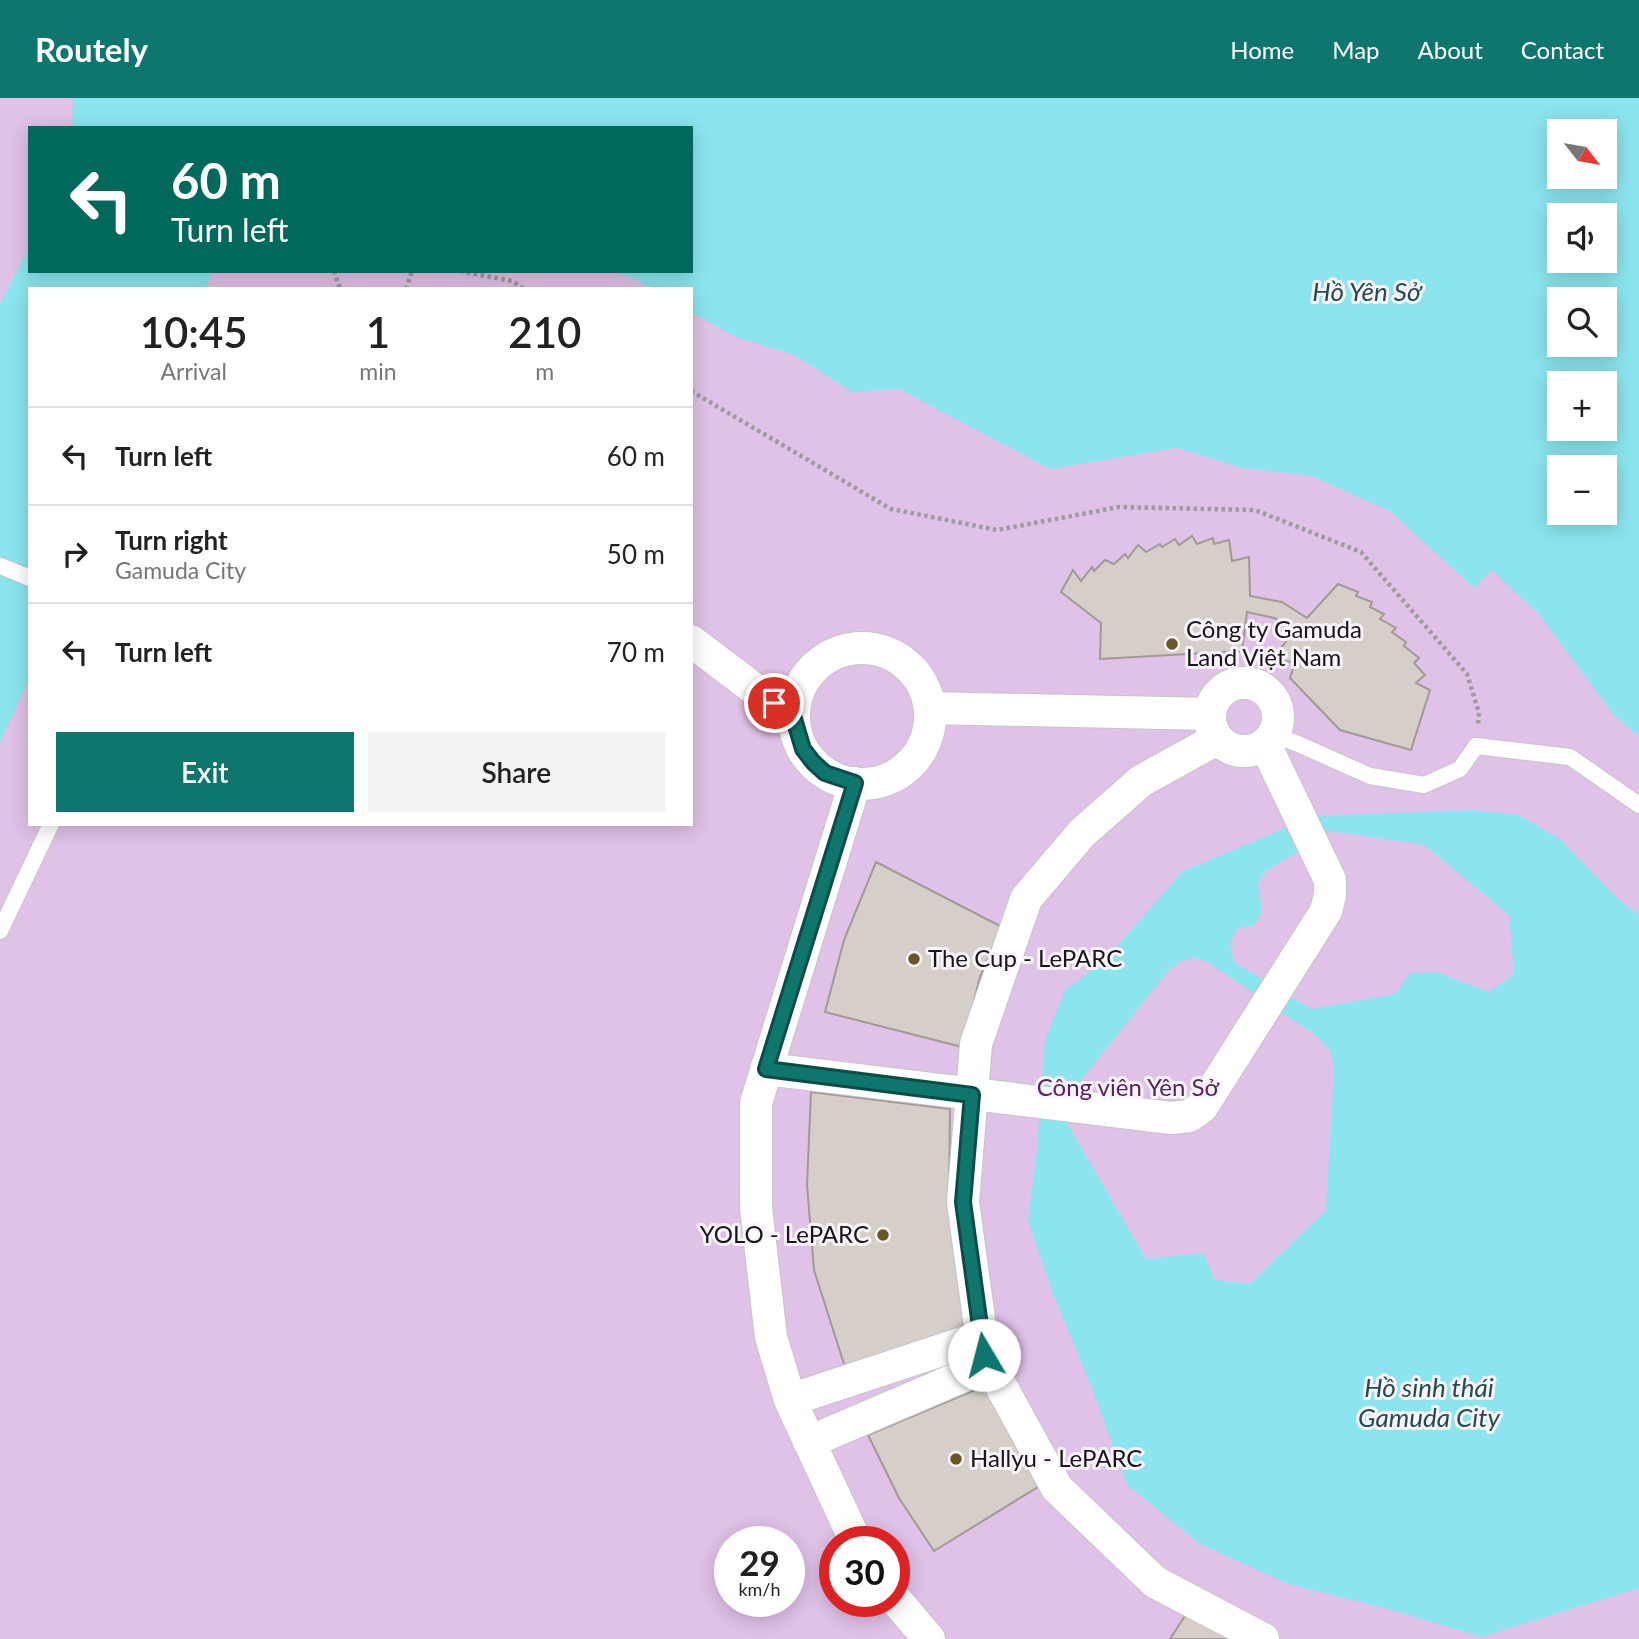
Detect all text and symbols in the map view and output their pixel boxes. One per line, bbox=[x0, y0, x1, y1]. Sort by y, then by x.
text: Routely bbox=[35, 29, 148, 69]
text: Home bbox=[1230, 35, 1294, 64]
text: Map bbox=[1332, 35, 1380, 64]
text: About bbox=[1418, 35, 1483, 64]
text: Contact bbox=[1521, 35, 1604, 64]
north arrow bbox=[1547, 119, 1617, 189]
map controls bbox=[1547, 119, 1617, 525]
text: 60 m bbox=[171, 151, 281, 209]
icon: left bbox=[56, 154, 147, 245]
button: sound bbox=[1547, 203, 1617, 273]
text: Turn left bbox=[171, 210, 288, 249]
water label: Hồ Yên Sở bbox=[1312, 275, 1423, 307]
button: search bbox=[1547, 287, 1617, 357]
text: 10:45 bbox=[140, 307, 248, 357]
text: 1 bbox=[366, 307, 390, 357]
text: 210 bbox=[508, 307, 581, 357]
text: Arrival bbox=[161, 357, 227, 385]
text: min bbox=[359, 357, 397, 385]
text: m bbox=[535, 357, 554, 385]
button: + bbox=[1547, 371, 1617, 441]
icon: left bbox=[56, 437, 94, 475]
text: Turn left bbox=[115, 440, 212, 472]
text: 60 m bbox=[607, 440, 665, 472]
button: − bbox=[1547, 455, 1617, 525]
text: Turn right bbox=[115, 524, 228, 556]
icon: right bbox=[56, 535, 94, 573]
text: 50 m bbox=[607, 538, 665, 570]
text: Gamuda City bbox=[115, 556, 246, 584]
place label: Công ty Gamuda Land Việt Nam bbox=[1186, 614, 1362, 671]
icon: left bbox=[56, 633, 94, 671]
text: Turn left bbox=[115, 636, 212, 668]
text: 70 m bbox=[607, 636, 665, 668]
marker: Công ty Gamuda Land Việt Nam bbox=[1164, 636, 1180, 652]
pin bbox=[744, 673, 804, 733]
icon: arrive bbox=[755, 684, 793, 722]
button: Exit bbox=[56, 732, 354, 812]
button: Share bbox=[368, 732, 665, 812]
place label: The Cup - LePARC bbox=[928, 943, 1122, 972]
marker: The Cup - LePARC bbox=[906, 951, 922, 967]
park label: Công viên Yên Sở bbox=[1037, 1072, 1220, 1101]
place label: YOLO - LePARC bbox=[700, 1219, 869, 1248]
marker: YOLO - LePARC bbox=[875, 1227, 891, 1243]
position arrow bbox=[947, 1318, 1021, 1392]
water label: Hồ sinh thái Gamuda City bbox=[1358, 1371, 1501, 1433]
place label: Hallyu - LePARC bbox=[970, 1443, 1142, 1472]
marker: Hallyu - LePARC bbox=[948, 1451, 964, 1467]
speed limit sign: 30 bbox=[819, 1526, 910, 1617]
text: 29 bbox=[739, 1541, 780, 1583]
text: km/h bbox=[738, 1578, 781, 1600]

